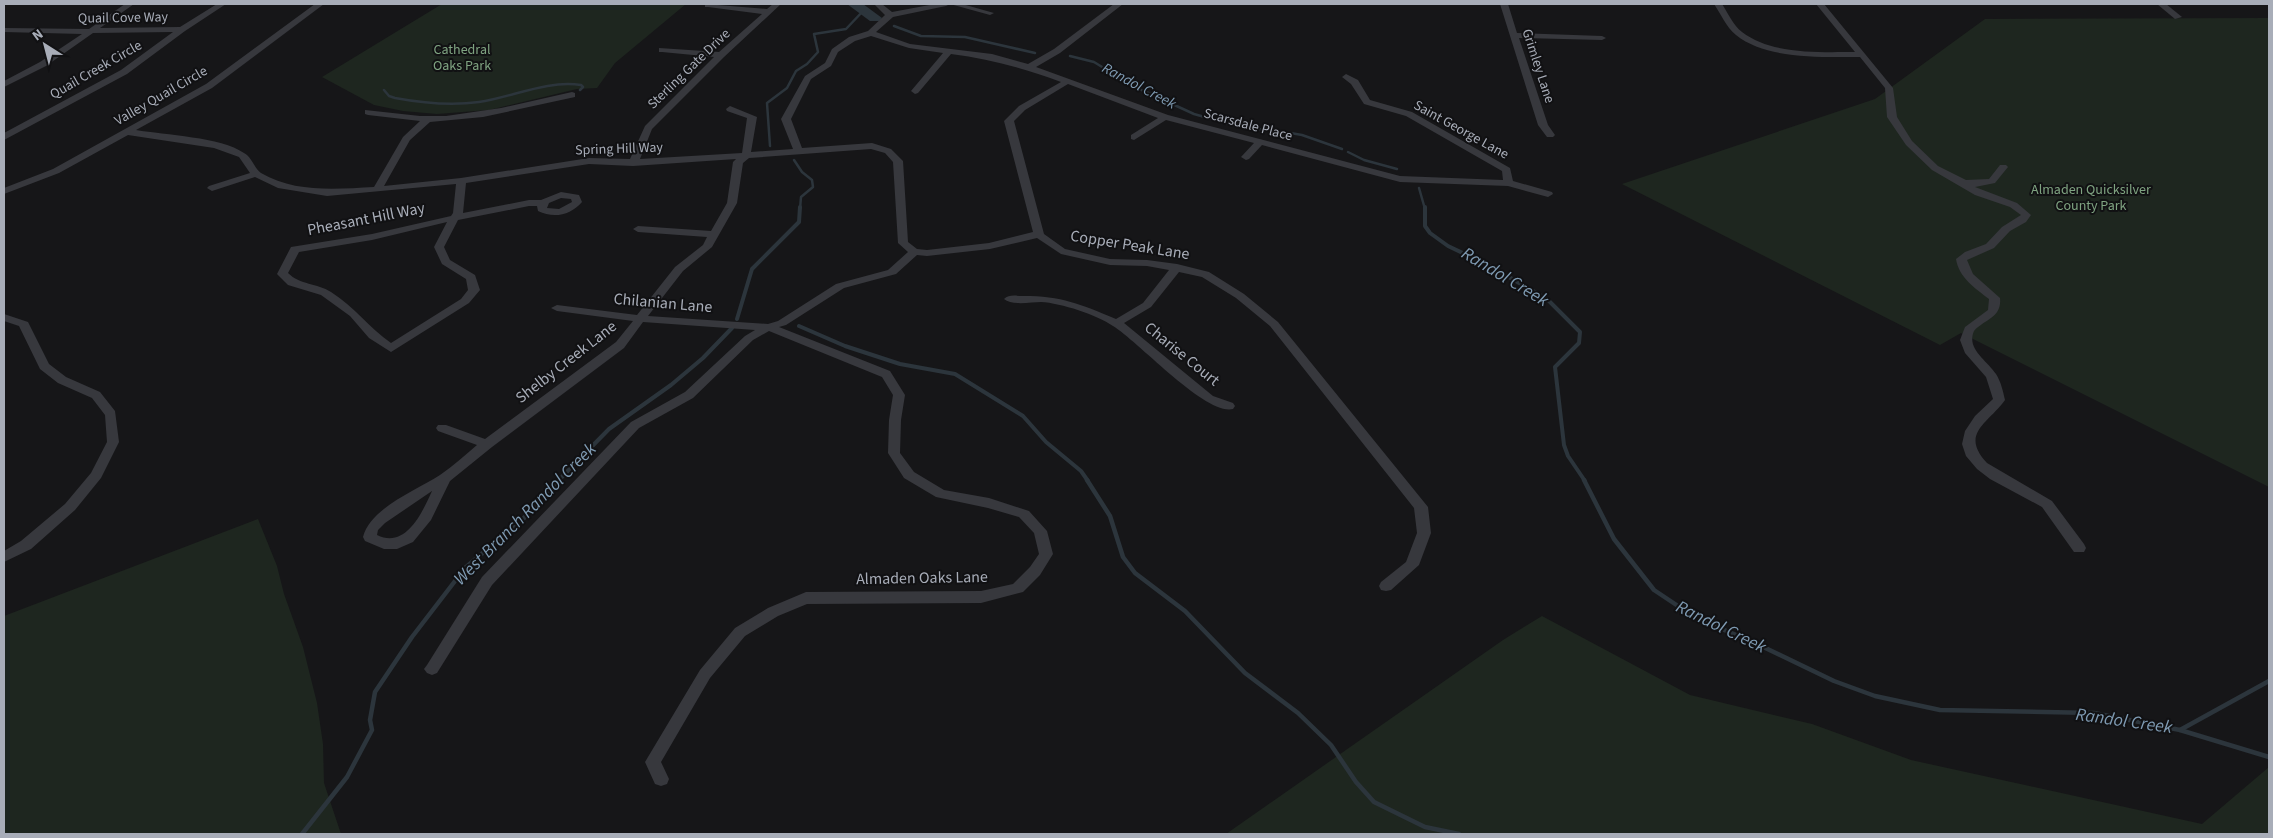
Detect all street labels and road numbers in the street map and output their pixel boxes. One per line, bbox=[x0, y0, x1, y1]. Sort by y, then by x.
street label: Quail Cove Way bbox=[78, 7, 169, 29]
street label: Sterling Gate Drive bbox=[643, 24, 735, 114]
street label: Grimley Lane bbox=[1517, 26, 1559, 106]
street label: Quail Creek Circle bbox=[46, 36, 146, 104]
street label: Valley Quail Circle bbox=[111, 61, 211, 131]
street label: Saint George Lane bbox=[1410, 96, 1512, 164]
street label: Scarsdale Place bbox=[1201, 104, 1295, 146]
street label: Spring Hill Way bbox=[575, 137, 664, 161]
street label: Pheasant Hill Way bbox=[305, 197, 427, 241]
street label: Copper Peak Lane bbox=[1069, 225, 1191, 265]
street label: Chilanian Lane bbox=[613, 288, 713, 318]
street label: Shelby Creek Lane bbox=[511, 316, 621, 408]
street label: Charise Court bbox=[1140, 317, 1225, 391]
street label: Almaden Oaks Lane bbox=[856, 566, 988, 590]

